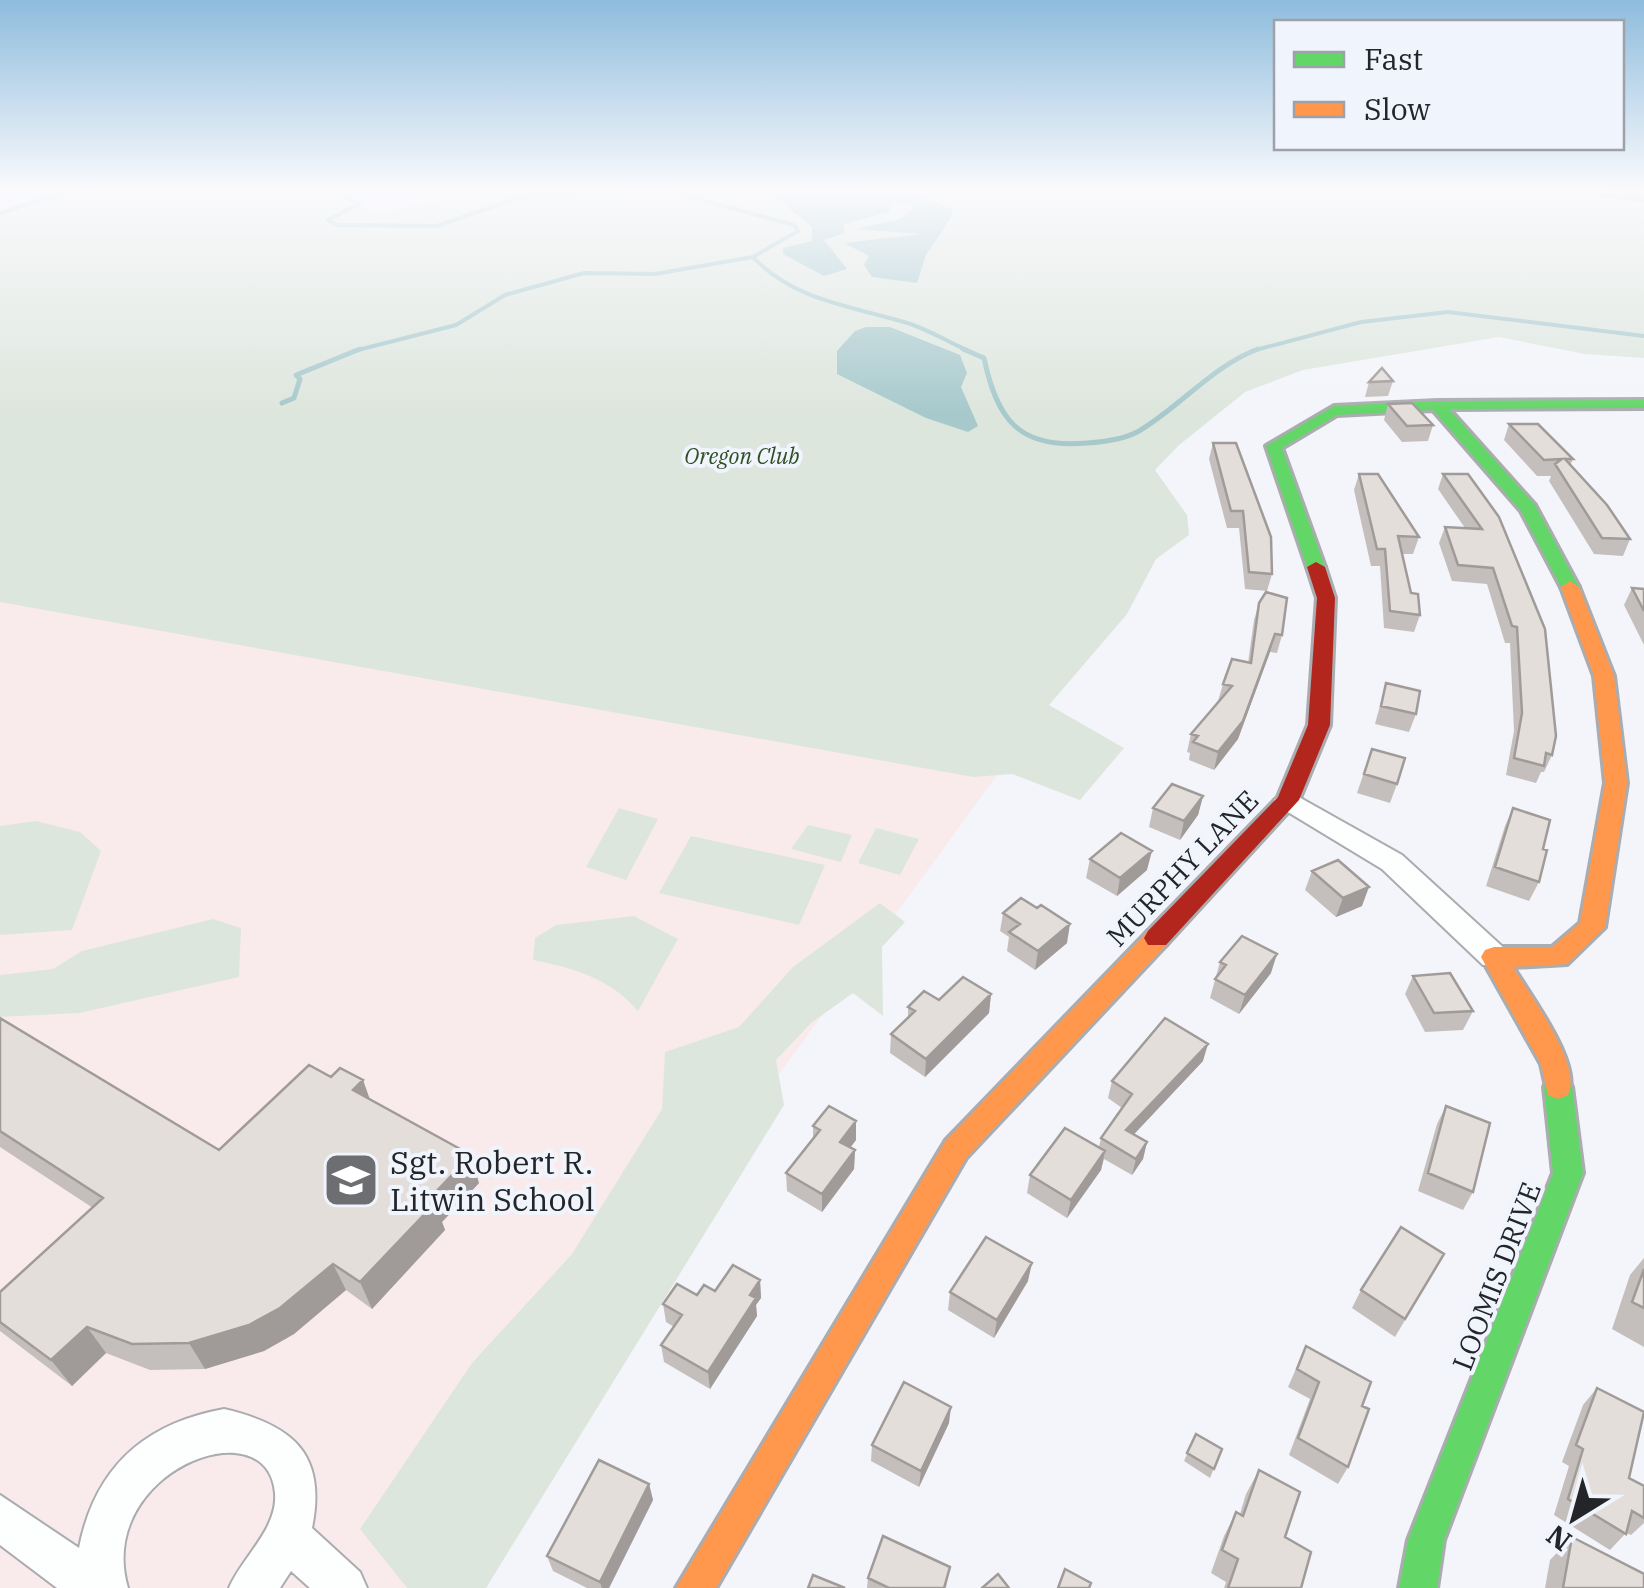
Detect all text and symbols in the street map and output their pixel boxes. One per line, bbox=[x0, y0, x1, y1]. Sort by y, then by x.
legend bbox=[1274, 20, 1624, 150]
text: Fast bbox=[1364, 39, 1423, 78]
text: Slow bbox=[1364, 89, 1431, 128]
park label: Oregon Club bbox=[684, 441, 800, 470]
street label: MURPHY LANE bbox=[1098, 782, 1266, 954]
place label: Sgt. Robert R. Litwin School bbox=[390, 1141, 595, 1220]
school or university icon: Sgt. Robert R. Litwin School bbox=[321, 1150, 381, 1210]
street label: LOOMIS DRIVE bbox=[1443, 1177, 1549, 1375]
north arrow bbox=[1524, 1468, 1624, 1568]
text: N bbox=[1539, 1517, 1579, 1560]

